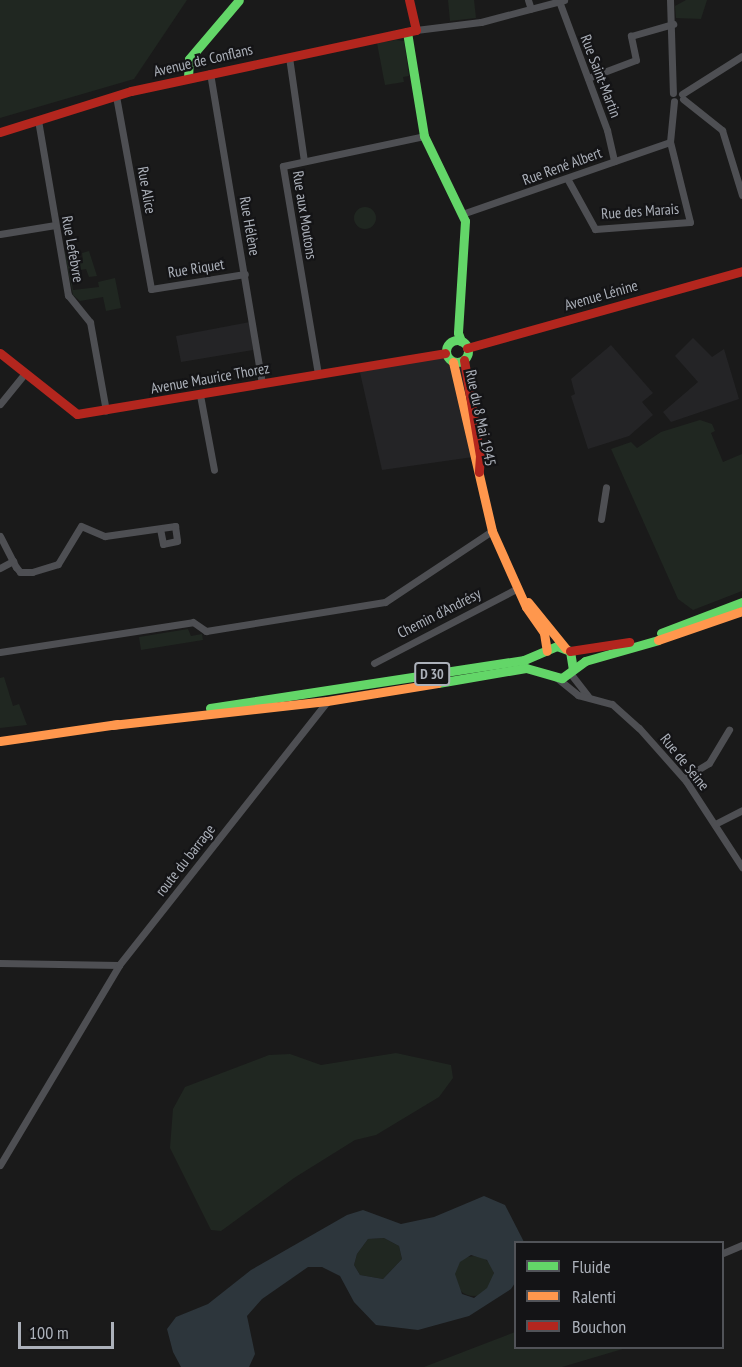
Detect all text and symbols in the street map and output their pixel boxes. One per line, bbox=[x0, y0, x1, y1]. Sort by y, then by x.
street label: Rue Saint-Martin bbox=[577, 32, 625, 120]
street label: Avenue de Conflans bbox=[152, 40, 254, 80]
street label: Rue René Albert bbox=[520, 143, 604, 189]
street label: Rue Alice bbox=[134, 165, 160, 215]
street label: Rue aux Moutons bbox=[289, 169, 321, 261]
street label: Rue Hélène bbox=[236, 195, 264, 257]
street label: Rue des Marais bbox=[600, 199, 680, 223]
street label: Rue Lefebvre bbox=[58, 214, 88, 284]
street label: Rue Riquet bbox=[167, 255, 225, 281]
street label: Avenue Lénine bbox=[562, 276, 640, 314]
street label: Avenue Maurice Thorez bbox=[149, 359, 271, 397]
street label: Rue du 8 Mai 1945 bbox=[462, 368, 500, 468]
street label: Chemin d'Andrésy bbox=[394, 584, 484, 642]
road number: D 30 bbox=[414, 663, 450, 685]
street label: Rue de Seine bbox=[657, 730, 713, 794]
street label: route du barrage bbox=[151, 821, 219, 899]
legend bbox=[514, 1241, 724, 1349]
text: Fluide bbox=[572, 1255, 611, 1278]
text: Ralenti bbox=[572, 1285, 616, 1308]
scale bar bbox=[21, 1310, 117, 1348]
text: Bouchon bbox=[572, 1315, 626, 1338]
text: 100 m bbox=[29, 1321, 69, 1344]

